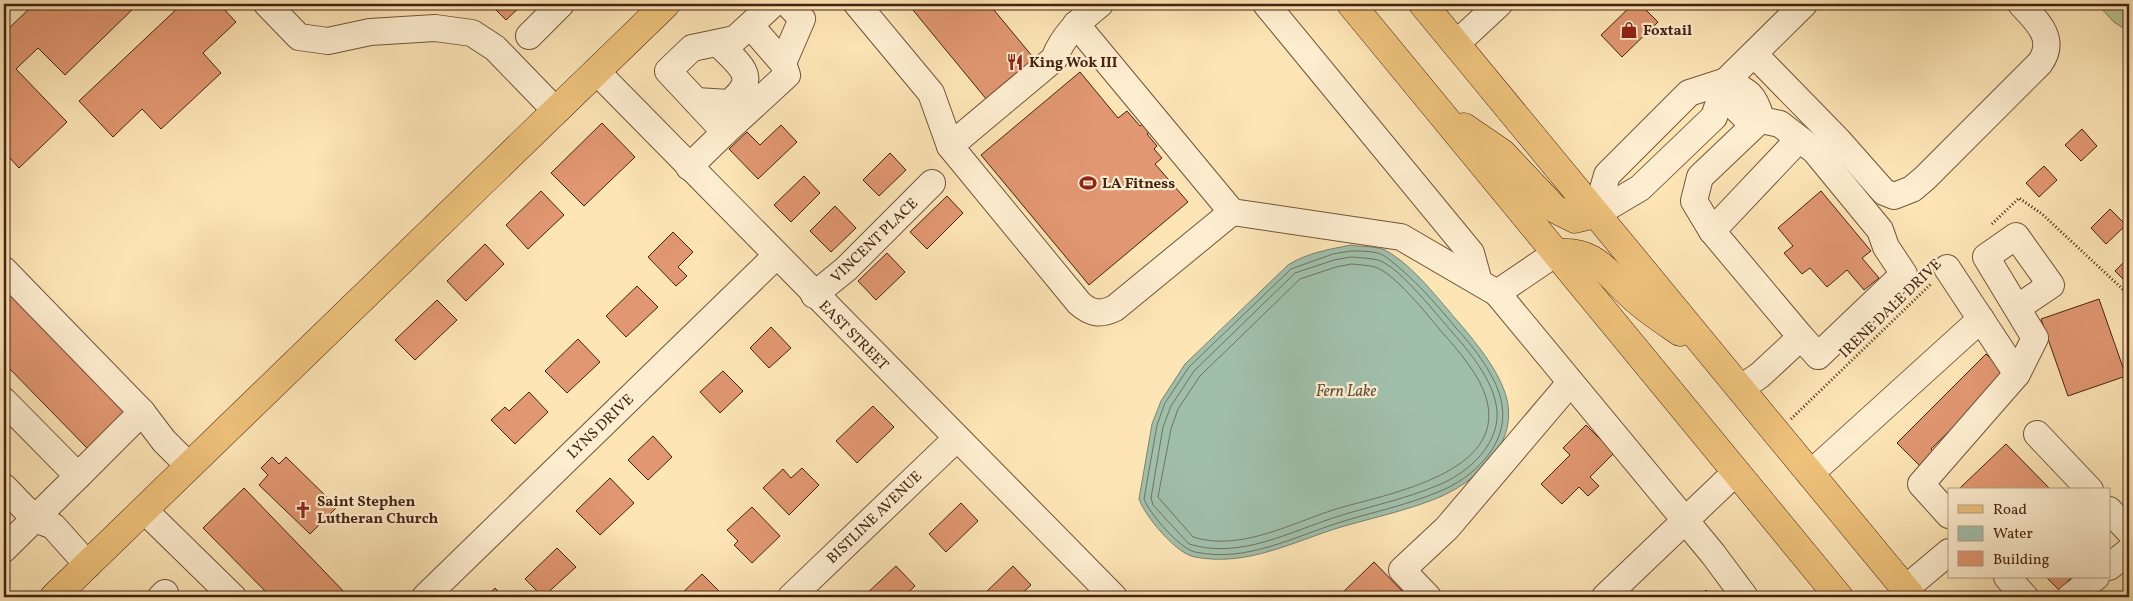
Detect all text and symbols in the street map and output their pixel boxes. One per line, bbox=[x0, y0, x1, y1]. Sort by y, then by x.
shop icon: Foxtail bbox=[1619, 20, 1639, 40]
place label: Foxtail bbox=[1643, 21, 1692, 42]
restaurant icon: King Wok III bbox=[1005, 52, 1025, 72]
place label: King Wok III bbox=[1029, 53, 1118, 74]
sports icon: LA Fitness bbox=[1078, 173, 1098, 193]
place label: LA Fitness bbox=[1102, 174, 1175, 195]
street label: VINCENT PLACE bbox=[827, 194, 923, 288]
street label: IRENE DALE DRIVE bbox=[1835, 255, 1947, 364]
street label: EAST STREET bbox=[813, 296, 893, 376]
water label: Fern Lake bbox=[1316, 381, 1376, 403]
street label: LYNS DRIVE bbox=[563, 390, 639, 464]
street label: BISTLINE AVENUE bbox=[823, 467, 927, 569]
legend bbox=[1948, 488, 2110, 578]
place label: Saint Stephen Lutheran Church bbox=[317, 492, 439, 530]
church icon: Saint Stephen Lutheran Church bbox=[293, 500, 313, 520]
text: Road bbox=[1993, 500, 2027, 521]
text: Water bbox=[1993, 524, 2033, 545]
text: Building bbox=[1993, 550, 2050, 571]

